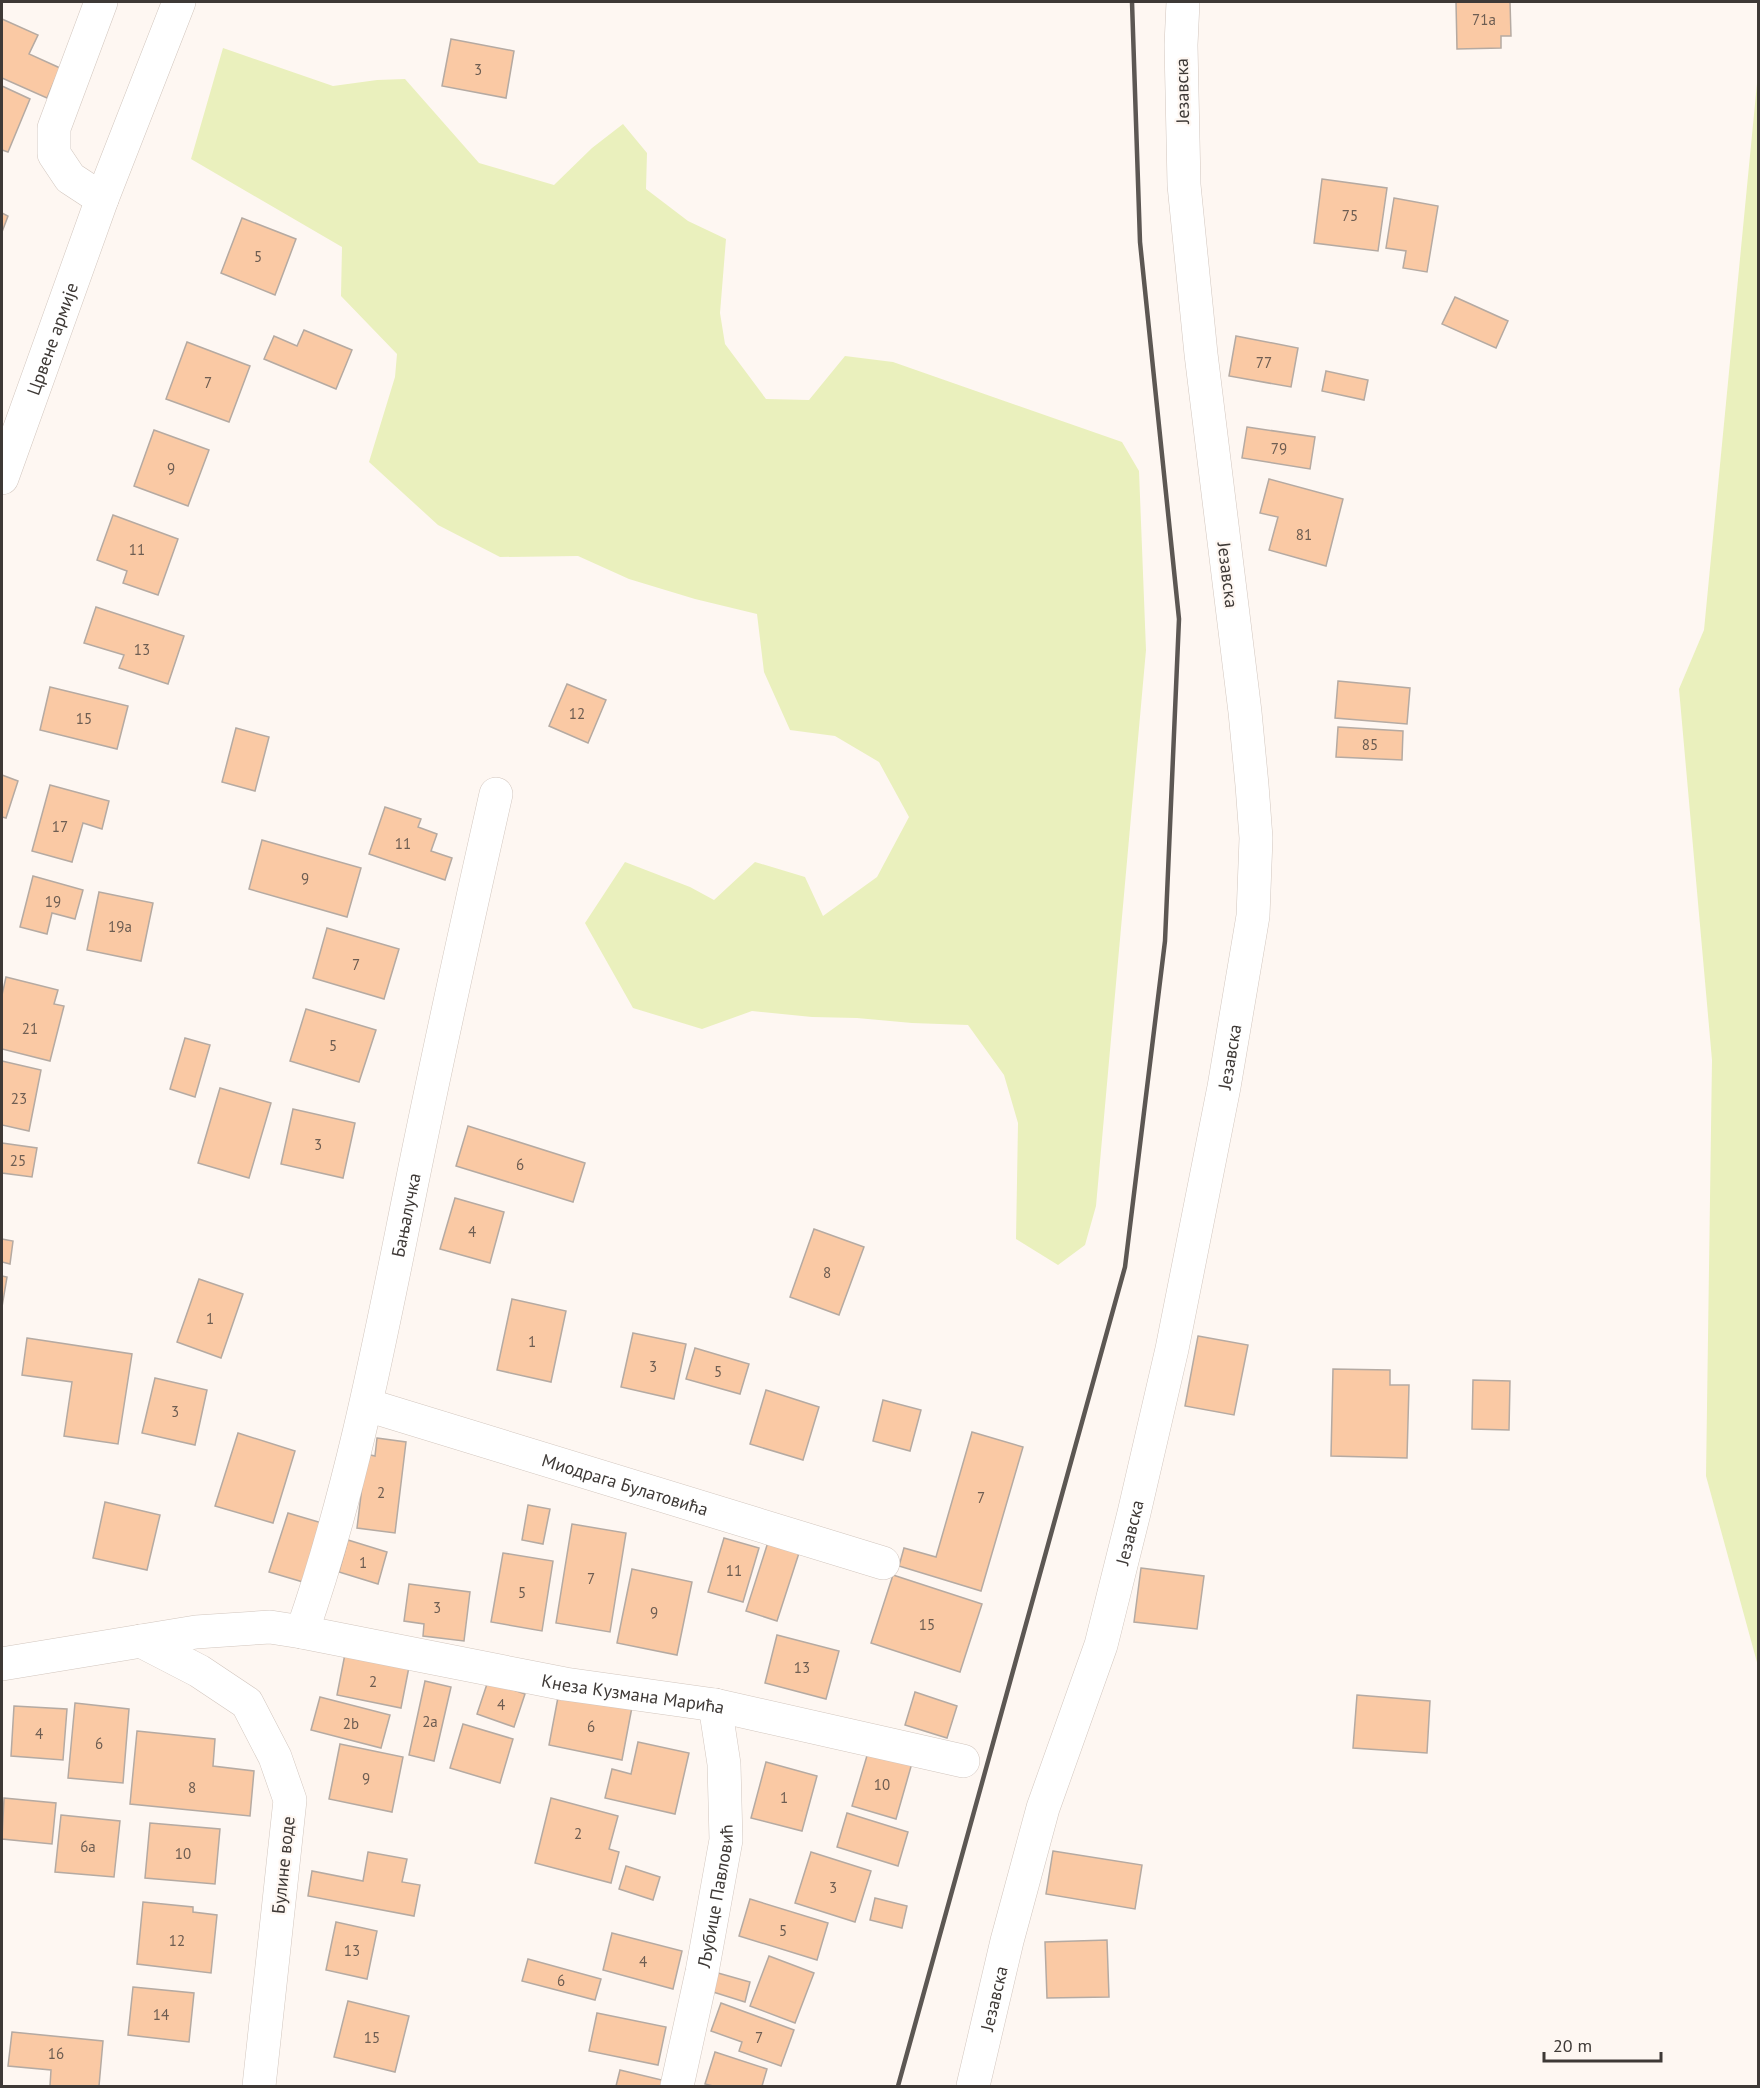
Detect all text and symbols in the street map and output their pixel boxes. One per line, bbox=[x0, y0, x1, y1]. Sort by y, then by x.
house number: 71a bbox=[1472, 10, 1496, 29]
street label: Језавска bbox=[1170, 58, 1194, 125]
house number: 3 bbox=[474, 60, 482, 79]
house number: 75 bbox=[1342, 206, 1358, 225]
house number: 5 bbox=[254, 247, 262, 266]
street label: Црвене армије bbox=[21, 279, 83, 398]
house number: 77 bbox=[1256, 353, 1272, 372]
house number: 7 bbox=[204, 373, 212, 392]
house number: 79 bbox=[1271, 439, 1287, 458]
house number: 9 bbox=[167, 459, 175, 478]
house number: 81 bbox=[1296, 525, 1312, 544]
house number: 11 bbox=[129, 540, 145, 559]
street label: Језавска bbox=[1212, 540, 1243, 609]
house number: 13 bbox=[134, 640, 150, 659]
house number: 12 bbox=[569, 704, 585, 723]
house number: 15 bbox=[76, 709, 92, 728]
house number: 85 bbox=[1362, 735, 1378, 754]
house number: 17 bbox=[52, 817, 68, 836]
house number: 11 bbox=[395, 834, 411, 853]
house number: 9 bbox=[301, 869, 309, 888]
house number: 19 bbox=[45, 892, 61, 911]
house number: 19a bbox=[108, 917, 132, 936]
house number: 7 bbox=[352, 955, 360, 974]
house number: 21 bbox=[22, 1019, 38, 1038]
street label: Језавска bbox=[1212, 1022, 1246, 1092]
house number: 5 bbox=[329, 1036, 337, 1055]
house number: 23 bbox=[11, 1089, 27, 1108]
house number: 3 bbox=[314, 1135, 322, 1154]
house number: 25 bbox=[10, 1151, 26, 1170]
house number: 6 bbox=[516, 1155, 524, 1174]
street label: Бањалучка bbox=[386, 1171, 425, 1259]
house number: 4 bbox=[468, 1222, 476, 1241]
house number: 8 bbox=[823, 1263, 831, 1282]
house number: 1 bbox=[206, 1309, 214, 1328]
house number: 1 bbox=[528, 1332, 536, 1351]
house number: 3 bbox=[649, 1357, 657, 1376]
house number: 5 bbox=[714, 1362, 722, 1381]
house number: 3 bbox=[171, 1402, 179, 1421]
street label: Миодрага Булатовића bbox=[539, 1448, 711, 1520]
house number: 2 bbox=[377, 1483, 385, 1502]
house number: 7 bbox=[977, 1488, 985, 1507]
street label: Језавска bbox=[1110, 1498, 1148, 1568]
house number: 1 bbox=[359, 1553, 367, 1572]
house number: 11 bbox=[726, 1561, 742, 1580]
house number: 7 bbox=[587, 1569, 595, 1588]
house number: 5 bbox=[518, 1583, 526, 1602]
house number: 3 bbox=[433, 1598, 441, 1617]
house number: 9 bbox=[650, 1603, 658, 1622]
house number: 15 bbox=[919, 1615, 935, 1634]
house number: 13 bbox=[794, 1658, 810, 1677]
street label: Кнеза Кузмана Марића bbox=[540, 1668, 727, 1718]
house number: 2 bbox=[369, 1672, 377, 1691]
house number: 4 bbox=[497, 1695, 505, 1714]
house number: 2a bbox=[422, 1712, 438, 1731]
house number: 2b bbox=[343, 1714, 359, 1733]
house number: 6 bbox=[587, 1717, 595, 1736]
house number: 4 bbox=[35, 1724, 43, 1743]
house number: 6 bbox=[95, 1734, 103, 1753]
house number: 9 bbox=[362, 1769, 370, 1788]
house number: 10 bbox=[874, 1775, 890, 1794]
house number: 8 bbox=[188, 1778, 196, 1797]
house number: 1 bbox=[780, 1788, 788, 1807]
street label: Булине воде bbox=[266, 1815, 300, 1915]
house number: 2 bbox=[574, 1824, 582, 1843]
street label: Љубице Павловић bbox=[691, 1824, 738, 1970]
house number: 6a bbox=[80, 1837, 96, 1856]
house number: 10 bbox=[175, 1844, 191, 1863]
house number: 3 bbox=[829, 1878, 837, 1897]
house number: 5 bbox=[779, 1921, 787, 1940]
house number: 12 bbox=[169, 1931, 185, 1950]
house number: 13 bbox=[344, 1941, 360, 1960]
house number: 4 bbox=[639, 1952, 647, 1971]
street label: Језавска bbox=[975, 1964, 1012, 2034]
house number: 6 bbox=[557, 1971, 565, 1990]
house number: 14 bbox=[153, 2005, 169, 2024]
scale bar bbox=[1544, 2025, 1661, 2063]
house number: 15 bbox=[364, 2028, 380, 2047]
house number: 7 bbox=[755, 2028, 763, 2047]
text: 20 m bbox=[1553, 2034, 1592, 2057]
house number: 16 bbox=[48, 2044, 64, 2063]

